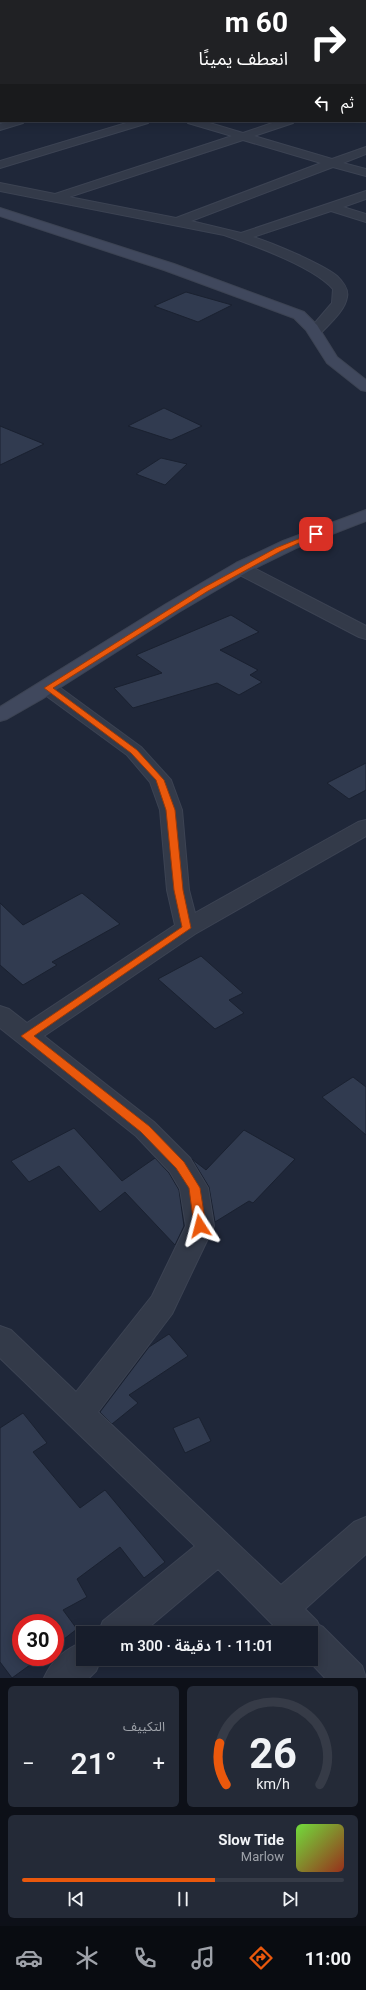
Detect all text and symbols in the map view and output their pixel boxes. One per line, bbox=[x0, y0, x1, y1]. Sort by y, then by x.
text: 60 m bbox=[225, 6, 288, 39]
icon: right bbox=[302, 16, 354, 68]
text: انعطف يمينًا bbox=[199, 48, 288, 69]
icon: left bbox=[311, 92, 333, 114]
text: ثم bbox=[341, 94, 354, 112]
pin bbox=[299, 517, 333, 551]
icon: arrive bbox=[305, 523, 327, 545]
position arrow bbox=[179, 1205, 221, 1247]
speed limit sign: 30 bbox=[12, 1614, 64, 1666]
text: 11:01 · 1 دقيقة · 300 m bbox=[120, 1637, 274, 1655]
text: التكييف bbox=[123, 1719, 165, 1734]
text: 26 bbox=[249, 1728, 296, 1777]
text: 21° bbox=[71, 1746, 116, 1781]
text: − bbox=[22, 1751, 35, 1776]
text: + bbox=[153, 1751, 165, 1776]
text: km/h bbox=[256, 1775, 289, 1791]
text: Slow Tide bbox=[218, 1831, 284, 1849]
text: Marlow bbox=[241, 1849, 284, 1864]
icon: previous bbox=[65, 1888, 87, 1910]
icon: pause bbox=[172, 1888, 194, 1910]
icon: next bbox=[279, 1888, 301, 1910]
icon: car bbox=[15, 1944, 43, 1972]
icon: climate bbox=[73, 1944, 101, 1972]
icon: phone bbox=[131, 1944, 159, 1972]
icon: music bbox=[189, 1944, 217, 1972]
icon: directions bbox=[247, 1944, 275, 1972]
text: 11:00 bbox=[305, 1948, 351, 1969]

